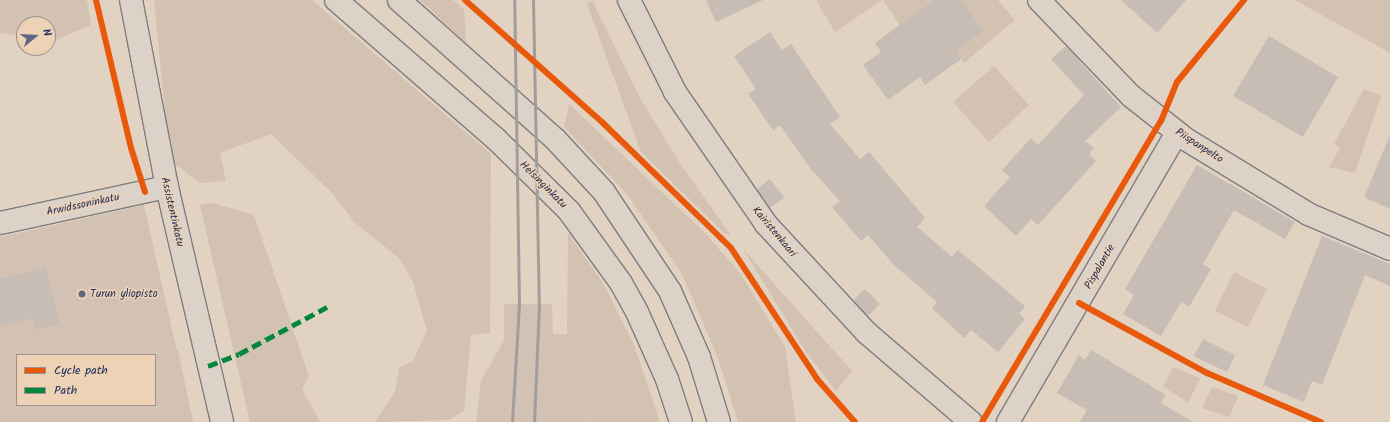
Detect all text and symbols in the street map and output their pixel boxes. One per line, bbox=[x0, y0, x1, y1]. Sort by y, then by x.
north arrow bbox=[16, 16, 56, 56]
text: N bbox=[37, 27, 56, 39]
street label: Piispanpelto bbox=[1173, 126, 1225, 166]
street label: Helsinginkatu bbox=[516, 158, 570, 212]
street label: Assistentinkatu bbox=[158, 176, 186, 248]
street label: Arwidssoninkatu bbox=[45, 191, 121, 219]
street label: Kairistenkaari bbox=[749, 204, 799, 260]
street label: Pispalantie bbox=[1082, 242, 1118, 292]
place label: Turun yliopisto bbox=[90, 287, 158, 301]
marker: Turun yliopisto bbox=[77, 289, 87, 299]
legend bbox=[16, 354, 156, 406]
text: Cycle path bbox=[54, 361, 108, 380]
text: Path bbox=[54, 381, 77, 400]

